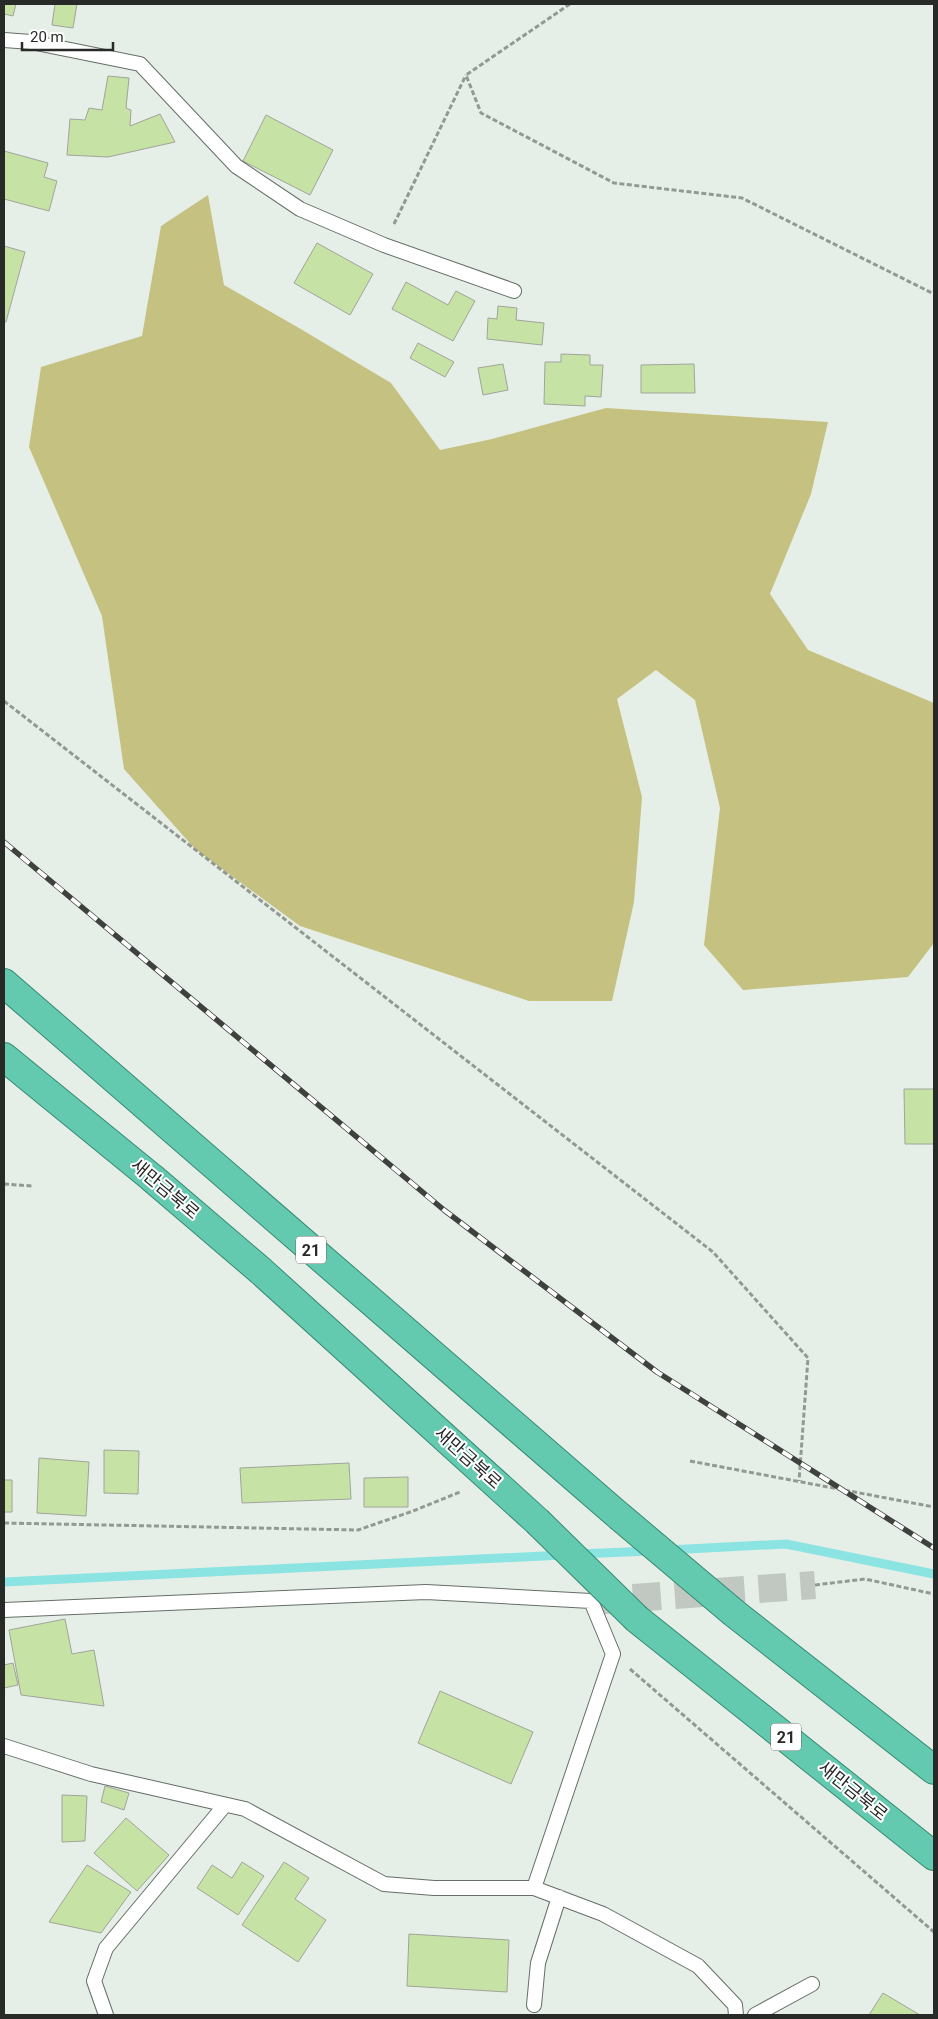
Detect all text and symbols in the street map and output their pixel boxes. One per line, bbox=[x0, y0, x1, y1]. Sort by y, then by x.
scale bar bbox=[22, 20, 114, 52]
text: 20 m bbox=[30, 28, 64, 46]
street label: 새만금북로 bbox=[127, 1154, 204, 1223]
road number: 21 bbox=[296, 1236, 326, 1264]
street label: 새만금북로 bbox=[431, 1422, 506, 1493]
road number: 21 bbox=[771, 1724, 801, 1750]
street label: 새만금북로 bbox=[815, 1756, 892, 1825]

